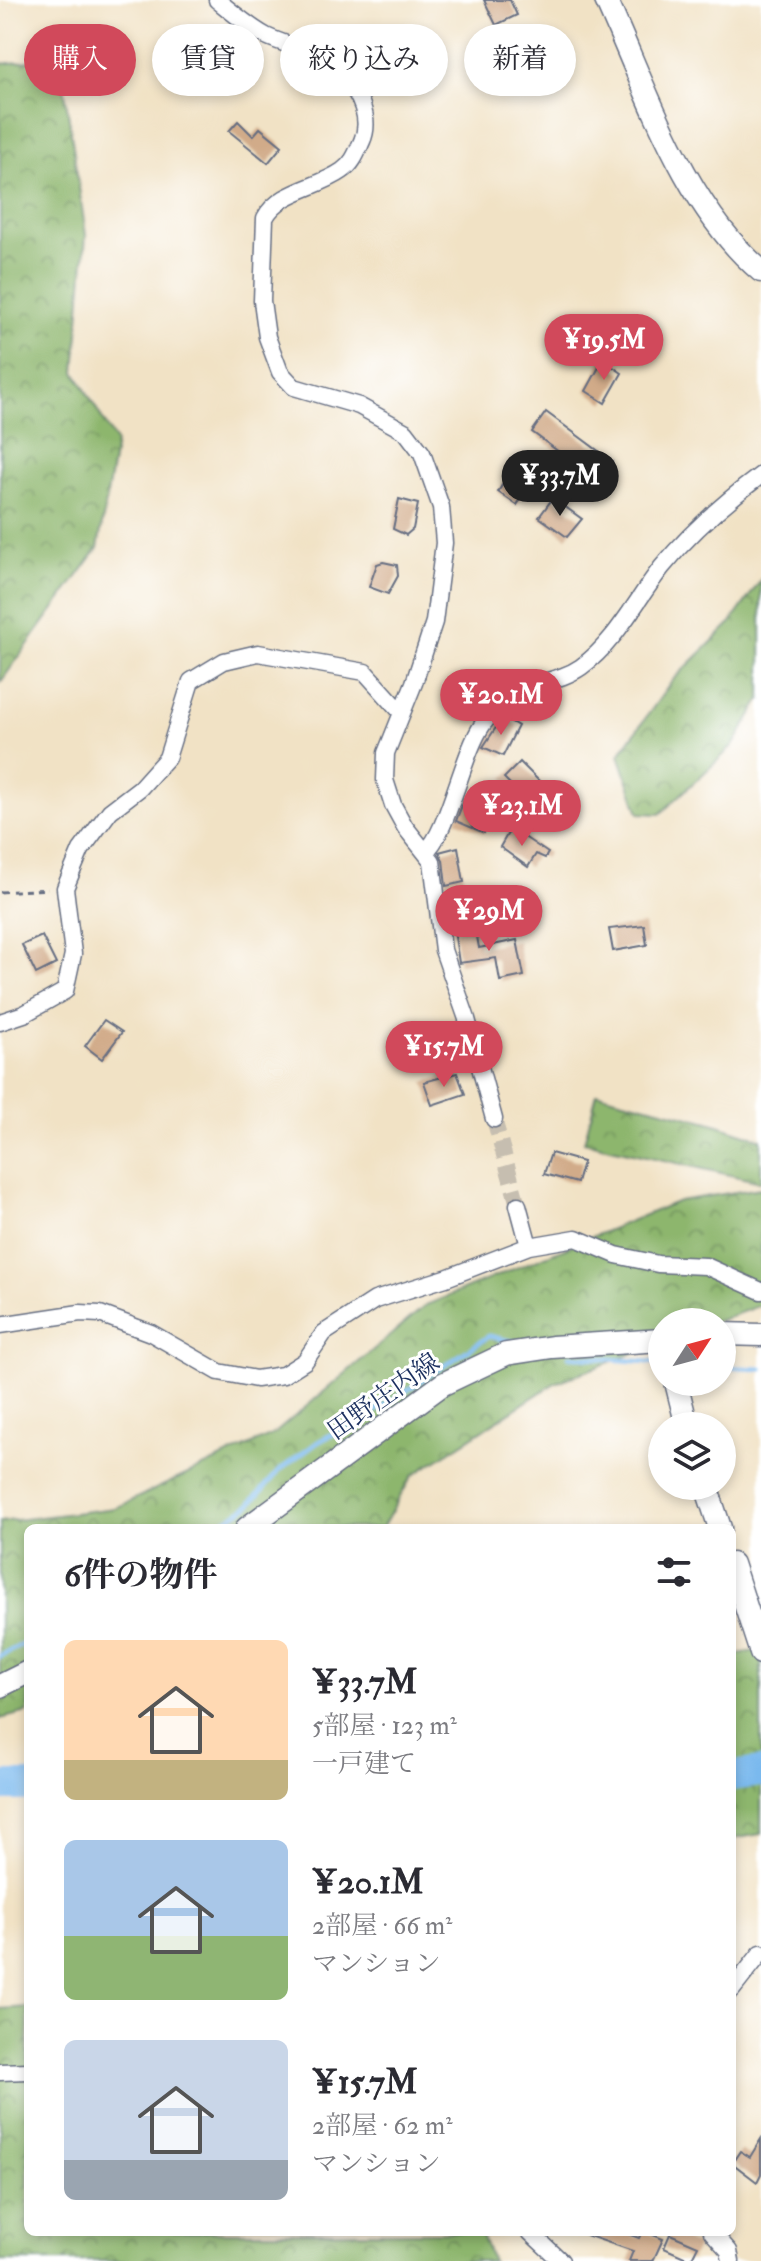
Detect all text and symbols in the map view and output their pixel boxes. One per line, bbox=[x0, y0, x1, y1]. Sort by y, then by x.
chip: 購入 bbox=[24, 24, 136, 96]
chip: 賃貸 bbox=[152, 24, 264, 96]
chip: 絞り込み bbox=[280, 24, 448, 96]
chip: 新着 bbox=[464, 24, 576, 96]
pin: ¥19.5M bbox=[539, 314, 669, 382]
text: ¥19.5M bbox=[562, 324, 646, 356]
pin: ¥33.7M bbox=[495, 450, 625, 518]
text: ¥33.7M bbox=[520, 460, 600, 492]
pin: ¥20.1M bbox=[436, 669, 566, 737]
text: ¥20.1M bbox=[458, 679, 544, 711]
pin: ¥23.1M bbox=[457, 780, 587, 848]
text: ¥23.1M bbox=[481, 790, 563, 822]
pin: ¥29M bbox=[442, 885, 536, 953]
text: ¥29M bbox=[453, 895, 525, 927]
pin: ¥15.7M bbox=[379, 1021, 509, 1089]
text: ¥15.7M bbox=[404, 1031, 484, 1063]
north arrow bbox=[648, 1308, 736, 1396]
map controls bbox=[648, 1308, 736, 1500]
street label: 田野庄内線 bbox=[321, 1346, 446, 1447]
button: layers bbox=[648, 1412, 736, 1500]
icon: filters bbox=[652, 1550, 696, 1594]
text: 6件の物件 bbox=[64, 1554, 217, 1597]
text: ¥33.7M bbox=[312, 1661, 417, 1704]
icon: home bbox=[128, 1672, 224, 1768]
text: 5部屋 · 123 m² bbox=[312, 1710, 457, 1742]
text: 一戸建て bbox=[312, 1748, 416, 1780]
text: ¥20.1M bbox=[312, 1861, 424, 1904]
icon: home bbox=[128, 1872, 224, 1968]
text: 2部屋 · 66 m² bbox=[312, 1910, 452, 1942]
text: マンション bbox=[312, 1948, 441, 1980]
text: ¥15.7M bbox=[312, 2061, 418, 2104]
icon: home bbox=[128, 2072, 224, 2168]
text: 2部屋 · 62 m² bbox=[312, 2110, 452, 2142]
text: マンション bbox=[312, 2148, 441, 2180]

